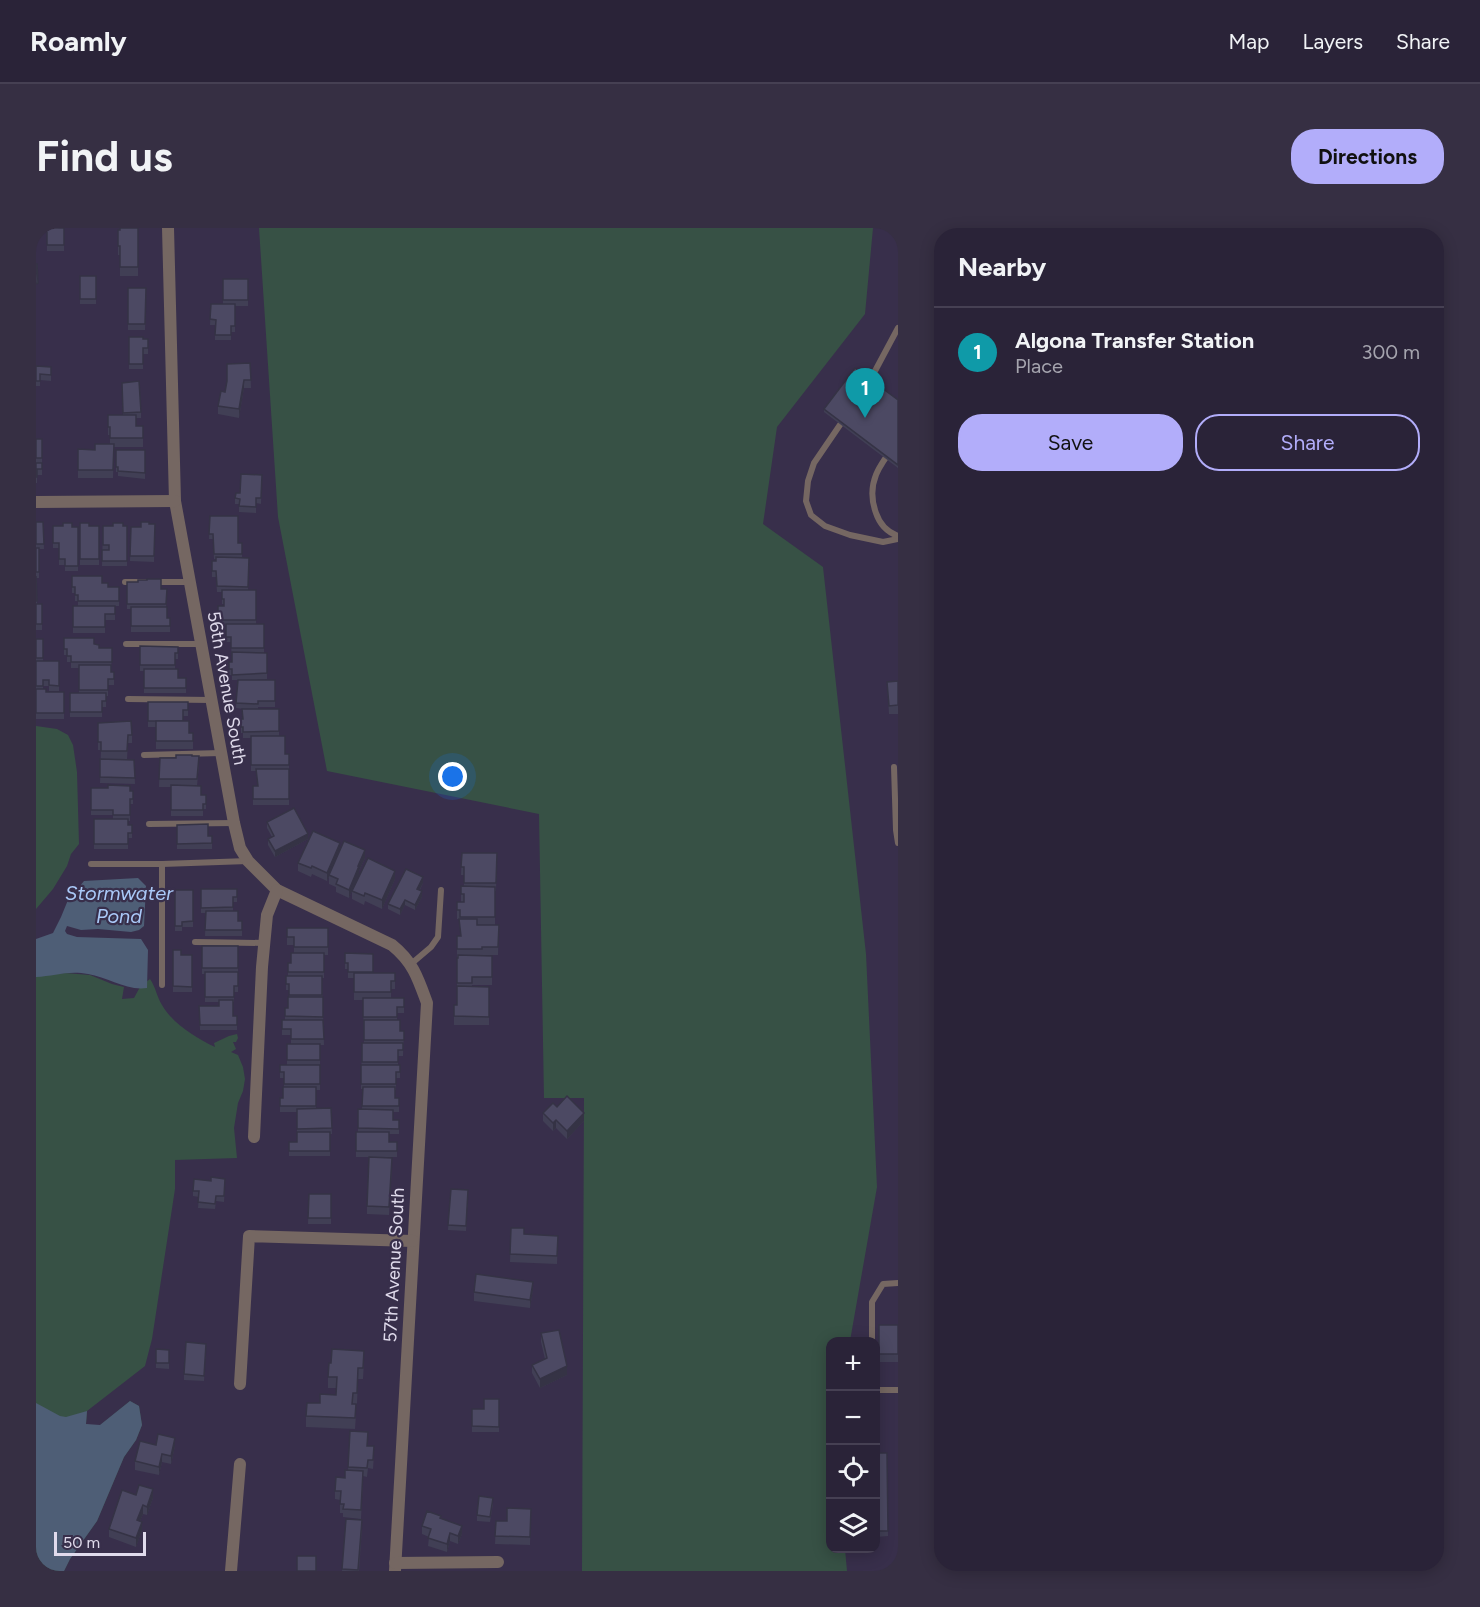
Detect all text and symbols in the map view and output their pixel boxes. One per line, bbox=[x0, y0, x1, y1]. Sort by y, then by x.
text: Roamly bbox=[30, 24, 127, 58]
text: Map bbox=[1229, 29, 1269, 54]
text: Layers bbox=[1302, 29, 1363, 54]
text: Share bbox=[1396, 29, 1450, 54]
button: Directions bbox=[1291, 129, 1444, 184]
text: Find us bbox=[36, 131, 173, 182]
text: Nearby bbox=[958, 251, 1046, 283]
text: Algona Transfer Station bbox=[1015, 327, 1254, 354]
text: 1 bbox=[973, 340, 982, 364]
text: 300 m bbox=[1362, 340, 1420, 364]
text: Place bbox=[1015, 354, 1063, 378]
pin: 1 bbox=[846, 368, 884, 418]
button: Save bbox=[958, 414, 1183, 471]
button: Share bbox=[1195, 414, 1420, 471]
street label: 56th Avenue South bbox=[203, 610, 251, 766]
your location bbox=[438, 762, 467, 791]
water label: Stormwater Pond bbox=[65, 881, 174, 928]
street label: 57th Avenue South bbox=[379, 1187, 409, 1343]
map controls bbox=[826, 1337, 880, 1553]
button: + bbox=[826, 1337, 880, 1391]
button: − bbox=[826, 1391, 880, 1445]
button: locate bbox=[826, 1445, 880, 1499]
button: layers bbox=[826, 1499, 880, 1553]
scale bar bbox=[54, 1529, 146, 1556]
text: 50 m bbox=[63, 1533, 100, 1552]

